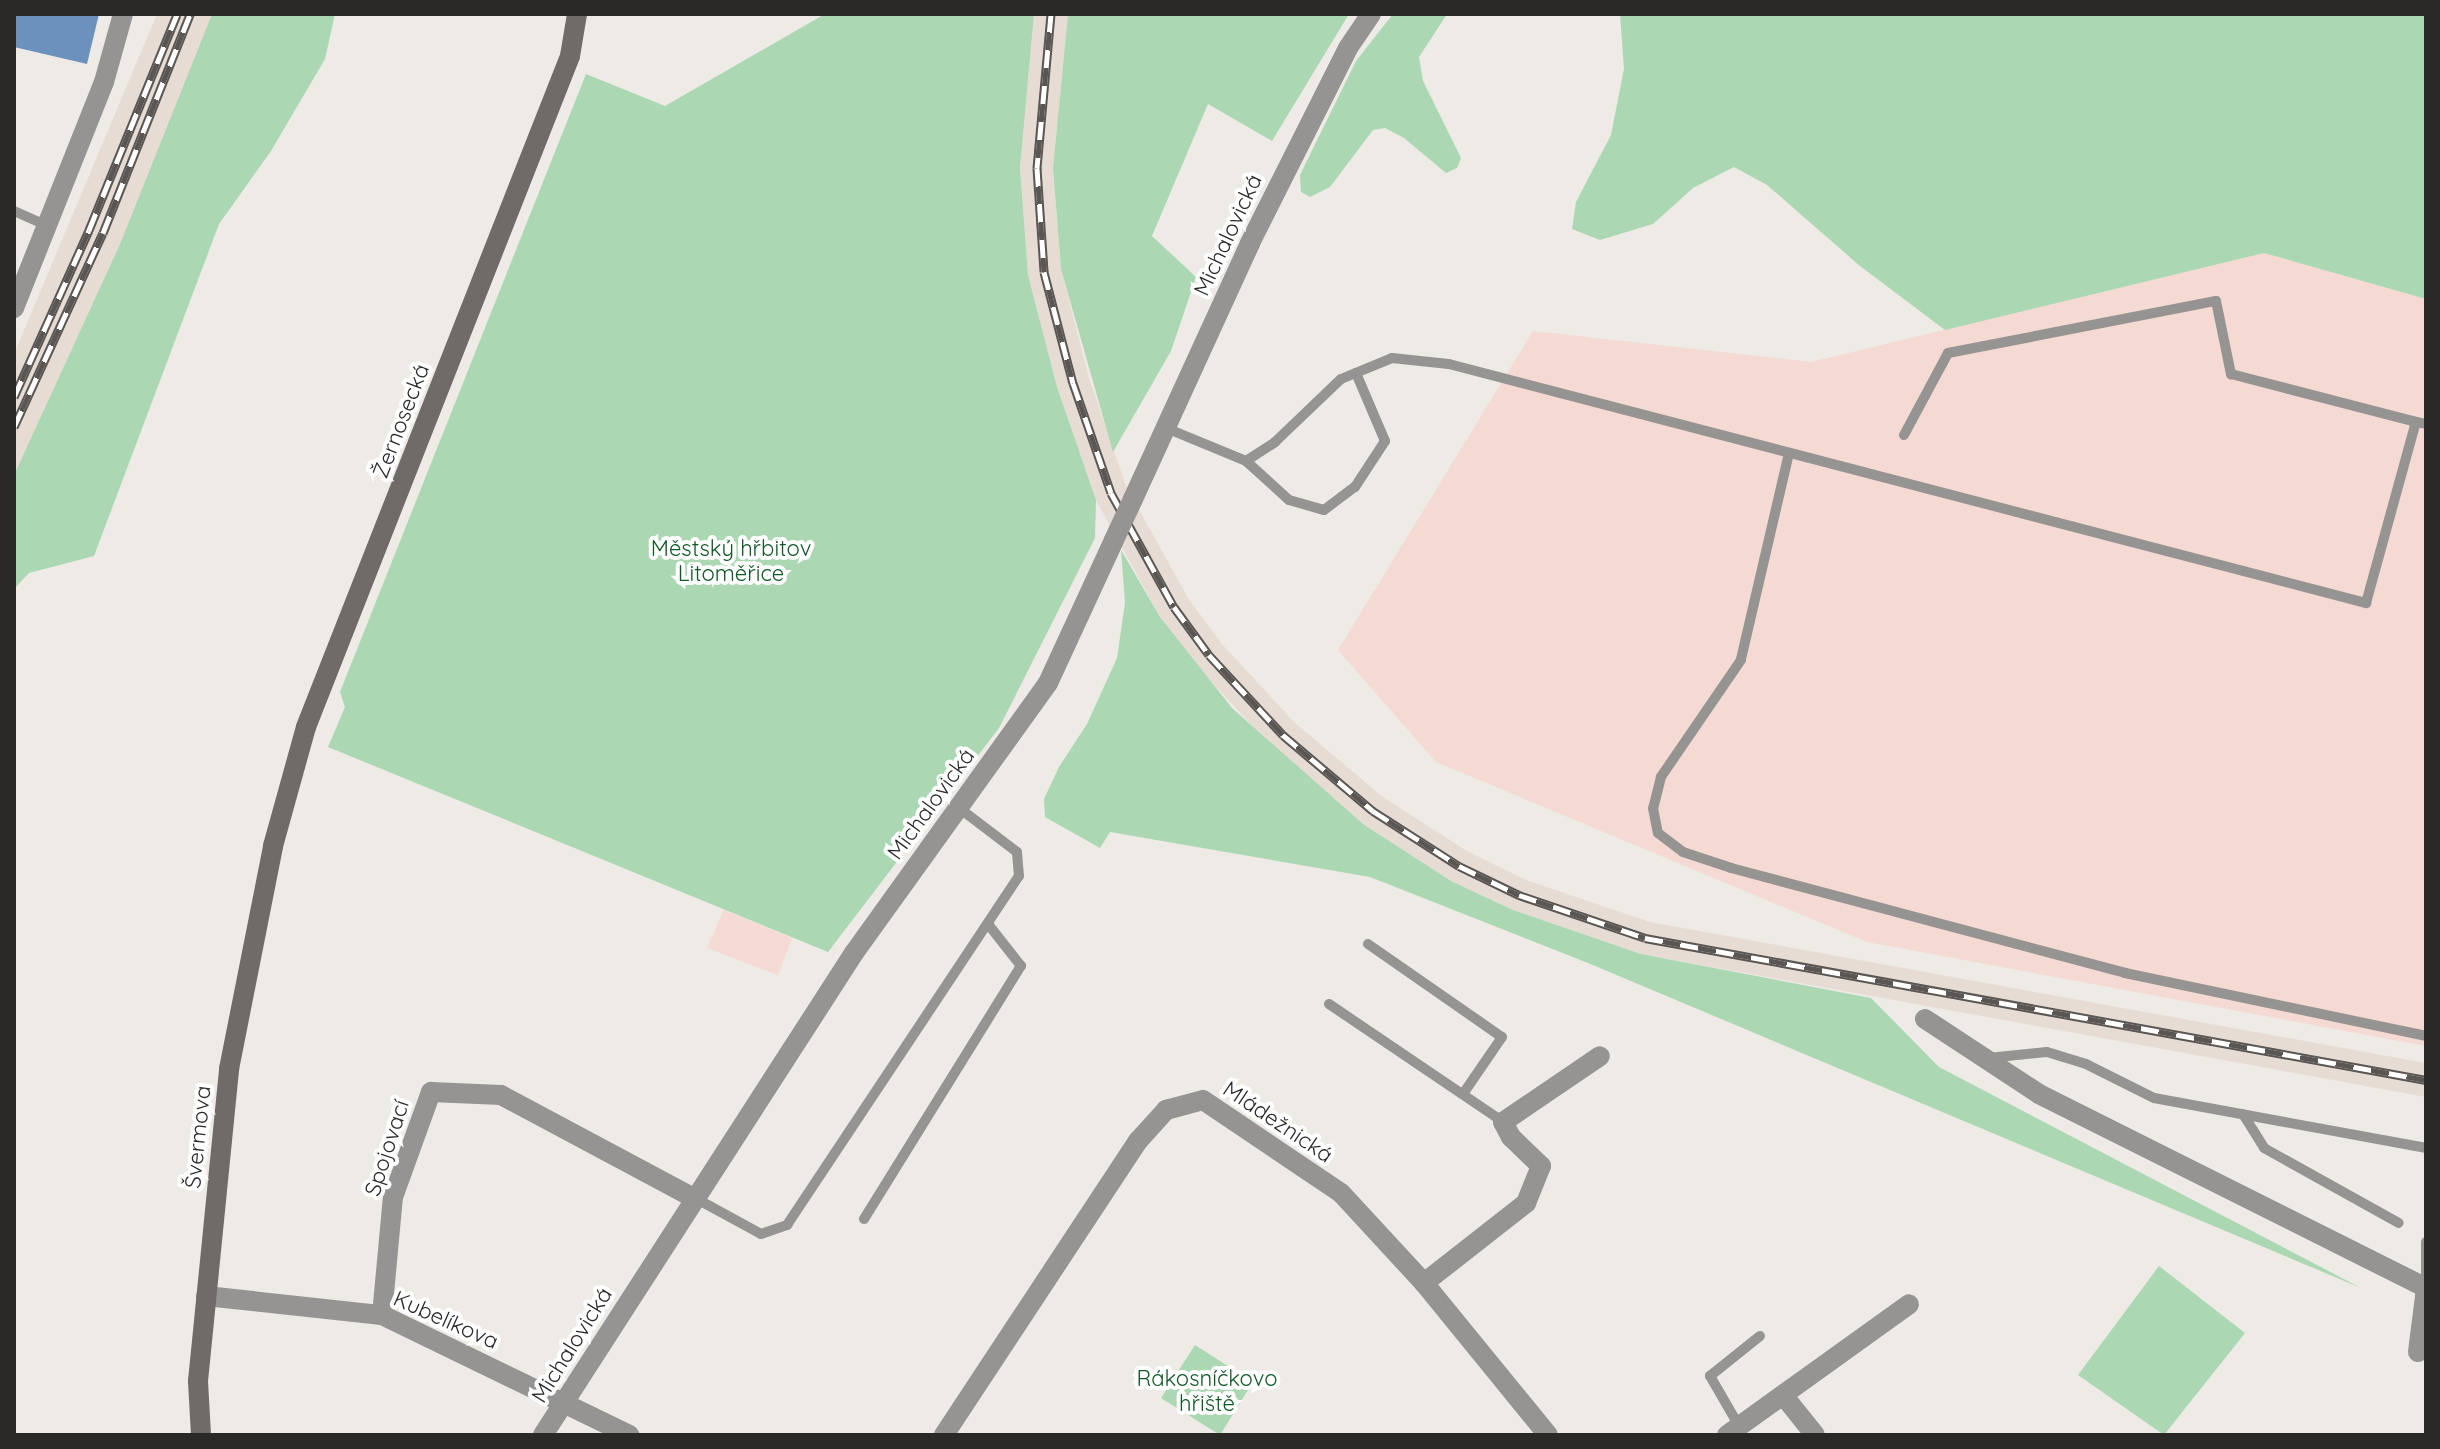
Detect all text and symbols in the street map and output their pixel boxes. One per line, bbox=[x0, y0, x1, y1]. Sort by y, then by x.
street label: Michalovická bbox=[1188, 170, 1268, 300]
street label: Žernosecká bbox=[367, 360, 435, 482]
park label: Městský hřbitov Litoměřice bbox=[651, 535, 811, 586]
street label: Michalovická bbox=[882, 743, 980, 865]
street label: Mládežnická bbox=[1218, 1076, 1338, 1168]
street label: Švermova bbox=[179, 1084, 217, 1190]
street label: Spojovací bbox=[359, 1097, 415, 1199]
street label: Michalovická bbox=[526, 1283, 618, 1407]
street label: Kubelíkova bbox=[389, 1285, 503, 1355]
park label: Rákosníčkovo hřiště bbox=[1136, 1365, 1278, 1416]

